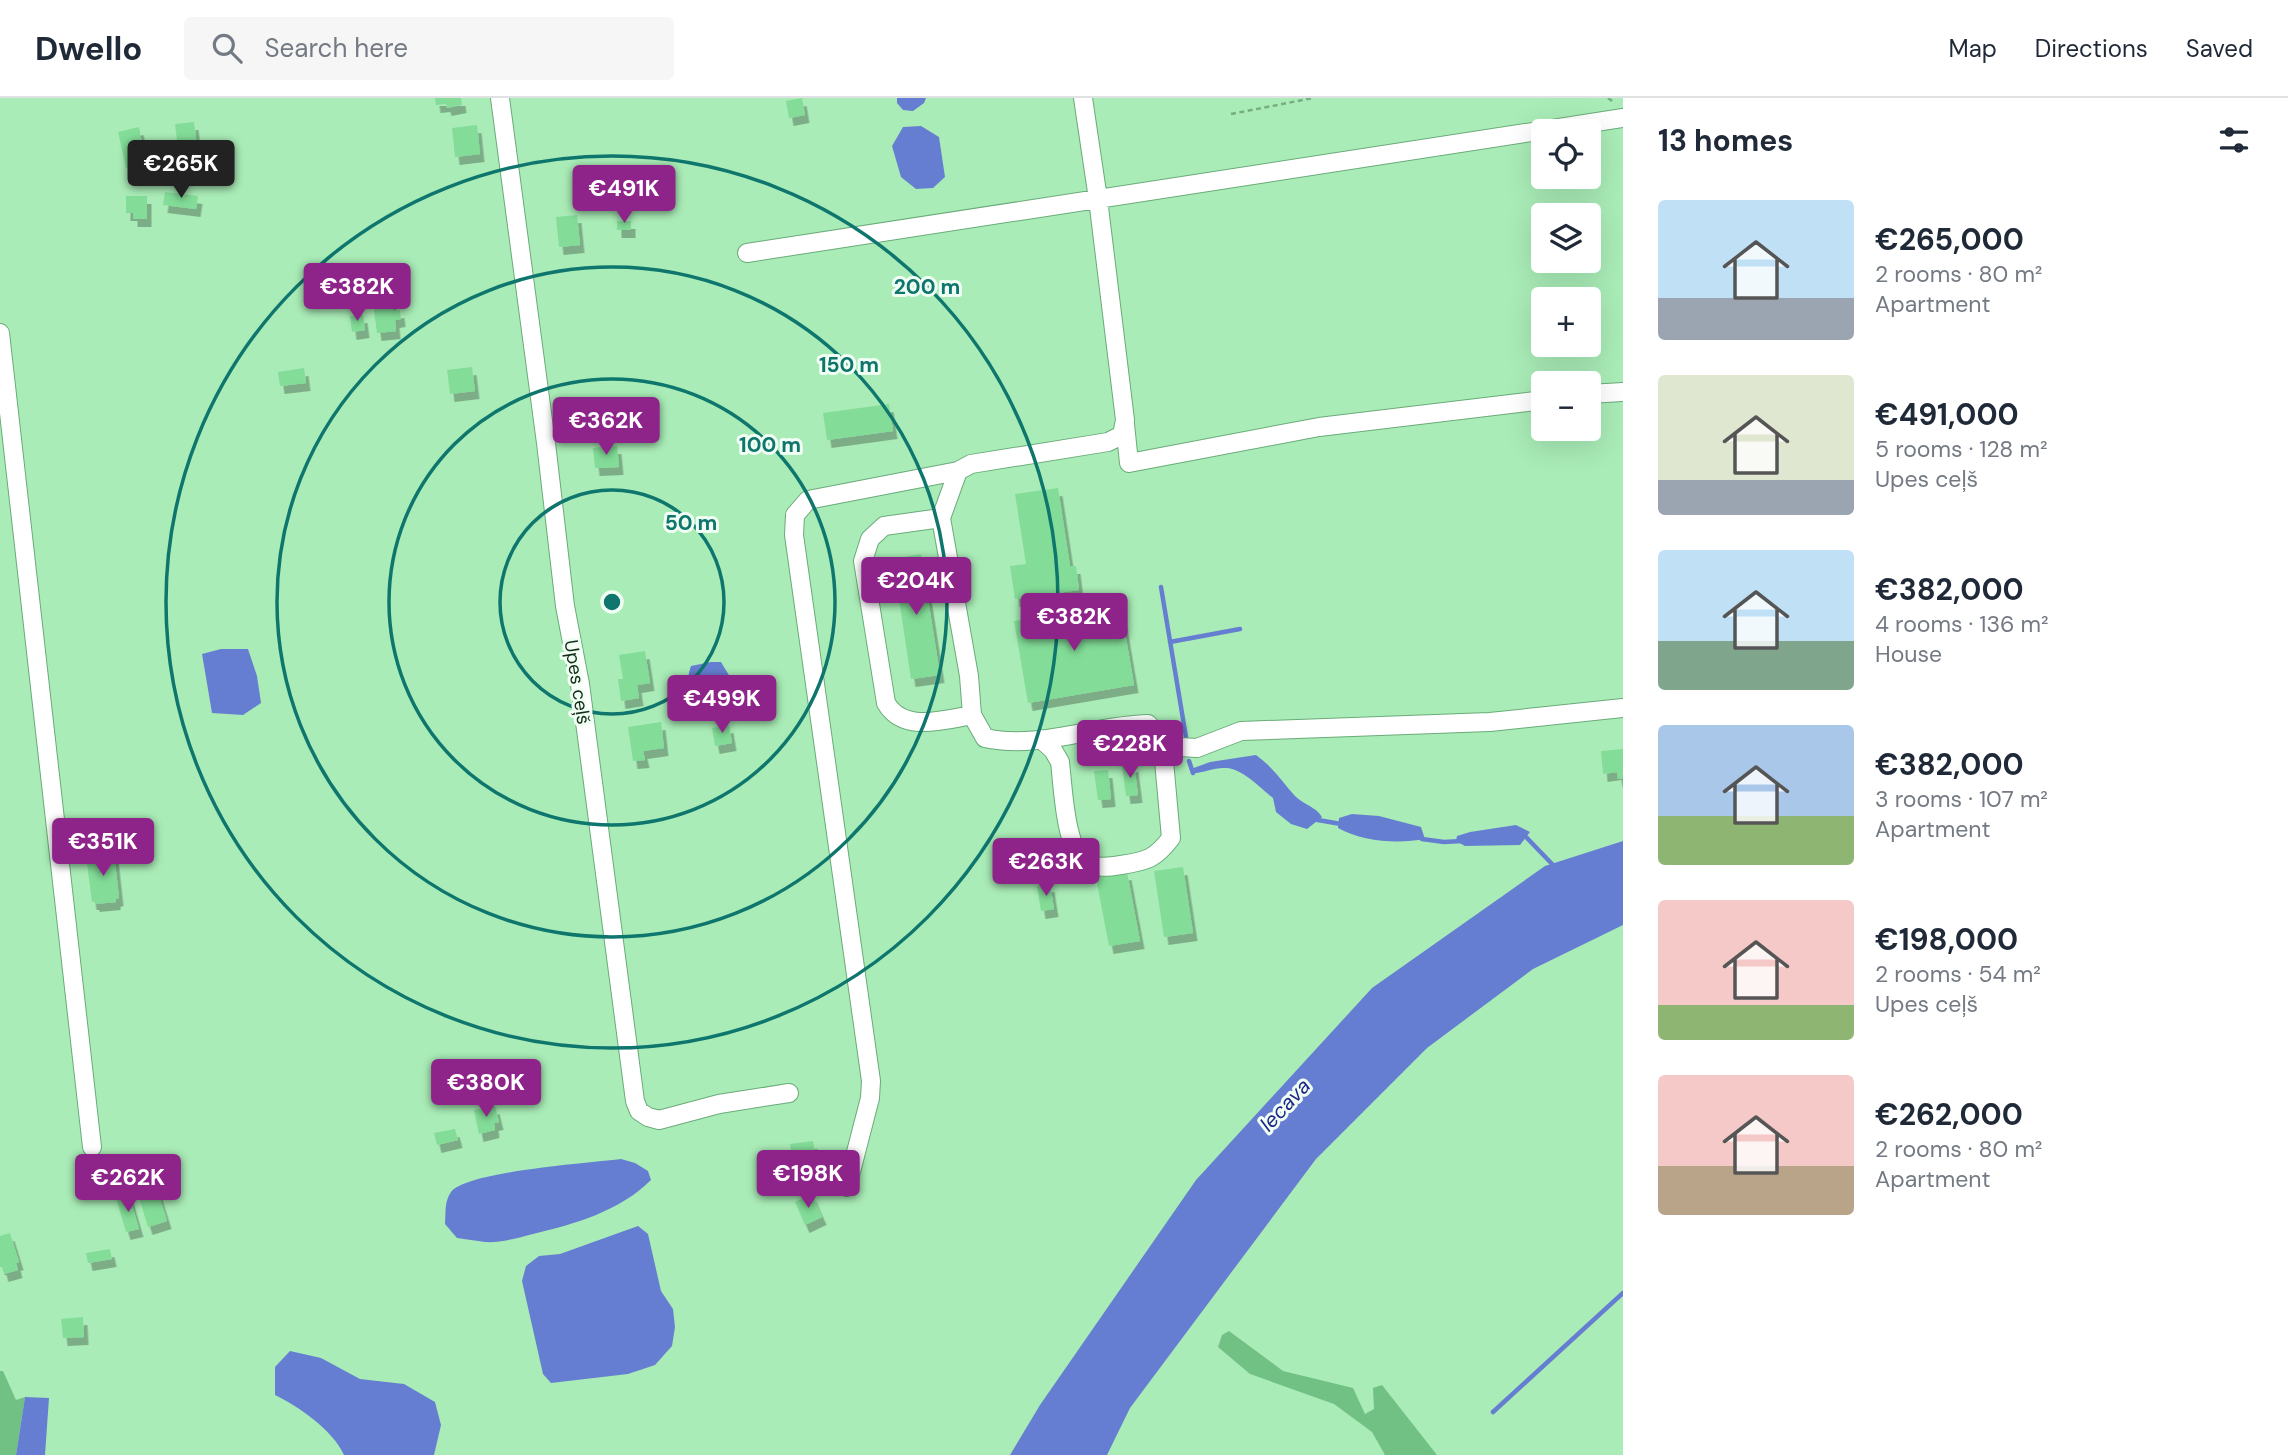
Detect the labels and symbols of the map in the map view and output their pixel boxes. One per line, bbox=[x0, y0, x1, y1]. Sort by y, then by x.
pin: €265K bbox=[132, 140, 230, 200]
pin: €491K bbox=[575, 166, 673, 225]
pin: €382K bbox=[308, 264, 406, 323]
text: 200 m bbox=[894, 273, 960, 301]
text: 150 m bbox=[819, 351, 879, 379]
pin: €362K bbox=[557, 398, 655, 457]
text: 100 m bbox=[739, 431, 801, 459]
text: 50 m bbox=[665, 509, 717, 537]
pin: €204K bbox=[867, 558, 965, 617]
centre of rings bbox=[600, 590, 624, 614]
pin: €382K bbox=[1025, 594, 1123, 653]
street label: Upes ceļš bbox=[558, 638, 597, 726]
pin: €499K bbox=[673, 676, 771, 735]
pin: €228K bbox=[1081, 720, 1179, 780]
pin: €351K bbox=[54, 818, 152, 878]
pin: €263K bbox=[997, 838, 1095, 898]
pin: €380K bbox=[437, 1060, 535, 1119]
water label: Iecava bbox=[1253, 1072, 1317, 1138]
pin: €198K bbox=[759, 1150, 857, 1210]
pin: €262K bbox=[79, 1154, 177, 1214]

